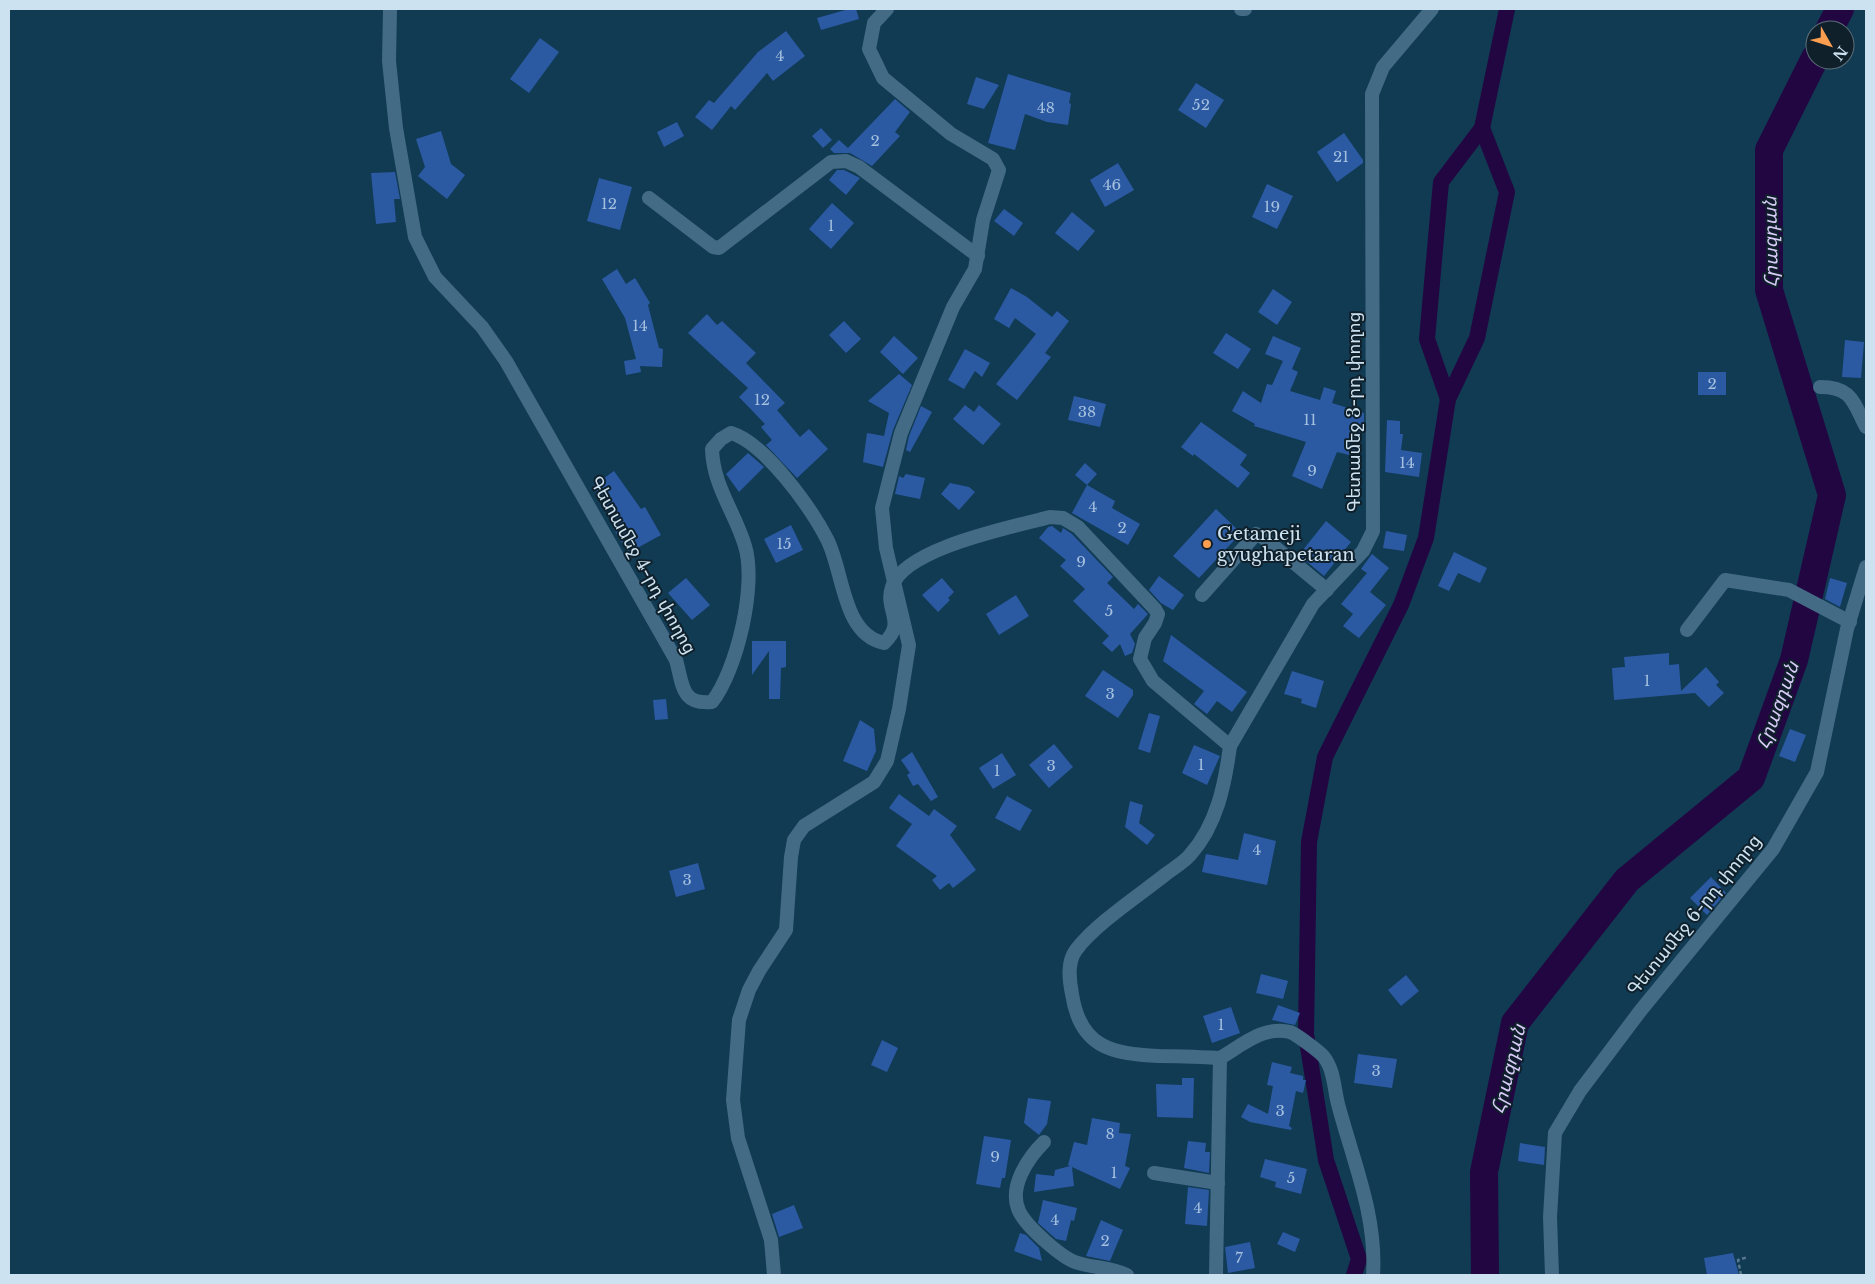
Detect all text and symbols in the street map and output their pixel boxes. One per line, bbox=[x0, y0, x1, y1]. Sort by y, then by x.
north arrow bbox=[1805, 20, 1855, 70]
text: N bbox=[1829, 42, 1851, 64]
house number: 4 bbox=[776, 46, 784, 65]
house number: 52 bbox=[1192, 95, 1210, 114]
house number: 48 bbox=[1037, 98, 1055, 117]
house number: 2 bbox=[870, 131, 880, 150]
house number: 21 bbox=[1333, 147, 1349, 166]
house number: 46 bbox=[1103, 175, 1121, 194]
house number: 12 bbox=[601, 194, 617, 213]
water label: Հրազդան bbox=[1758, 195, 1783, 288]
house number: 19 bbox=[1264, 197, 1280, 216]
house number: 1 bbox=[828, 216, 834, 235]
street label: Գետամեջ 3-րդ փողոց bbox=[1343, 312, 1365, 512]
house number: 14 bbox=[632, 316, 648, 335]
house number: 2 bbox=[1707, 374, 1717, 393]
house number: 12 bbox=[754, 390, 770, 409]
house number: 38 bbox=[1078, 402, 1096, 421]
house number: 11 bbox=[1303, 410, 1317, 429]
house number: 14 bbox=[1399, 453, 1415, 472]
house number: 9 bbox=[1307, 461, 1317, 480]
street label: Գետամեջ 4-րդ փողոց bbox=[585, 472, 701, 658]
house number: 4 bbox=[1089, 497, 1097, 516]
house number: 2 bbox=[1117, 518, 1127, 537]
place label: Getameji gyughapetaran bbox=[1217, 523, 1355, 566]
house number: 15 bbox=[776, 534, 792, 553]
marker: Getameji gyughapetaran bbox=[1201, 538, 1213, 550]
house number: 9 bbox=[1076, 552, 1086, 571]
house number: 5 bbox=[1105, 601, 1113, 620]
water label: Հրազդան bbox=[1751, 657, 1804, 752]
house number: 1 bbox=[1644, 671, 1650, 690]
house number: 3 bbox=[1105, 684, 1115, 703]
house number: 1 bbox=[1198, 755, 1204, 774]
house number: 3 bbox=[1046, 756, 1056, 775]
house number: 1 bbox=[994, 761, 1000, 780]
street label: Գետամեջ 6-րդ փողոց bbox=[1622, 830, 1766, 1000]
house number: 4 bbox=[1253, 840, 1261, 859]
house number: 3 bbox=[682, 870, 692, 889]
house number: 1 bbox=[1218, 1015, 1224, 1034]
water label: Հրազդան bbox=[1486, 1021, 1531, 1116]
house number: 3 bbox=[1371, 1061, 1381, 1080]
house number: 3 bbox=[1275, 1101, 1285, 1120]
house number: 8 bbox=[1105, 1124, 1115, 1143]
house number: 9 bbox=[990, 1147, 1000, 1166]
house number: 1 bbox=[1111, 1163, 1117, 1182]
house number: 5 bbox=[1287, 1168, 1295, 1187]
house number: 4 bbox=[1194, 1198, 1202, 1217]
house number: 4 bbox=[1051, 1210, 1059, 1229]
house number: 2 bbox=[1100, 1231, 1110, 1250]
house number: 7 bbox=[1235, 1248, 1243, 1267]

